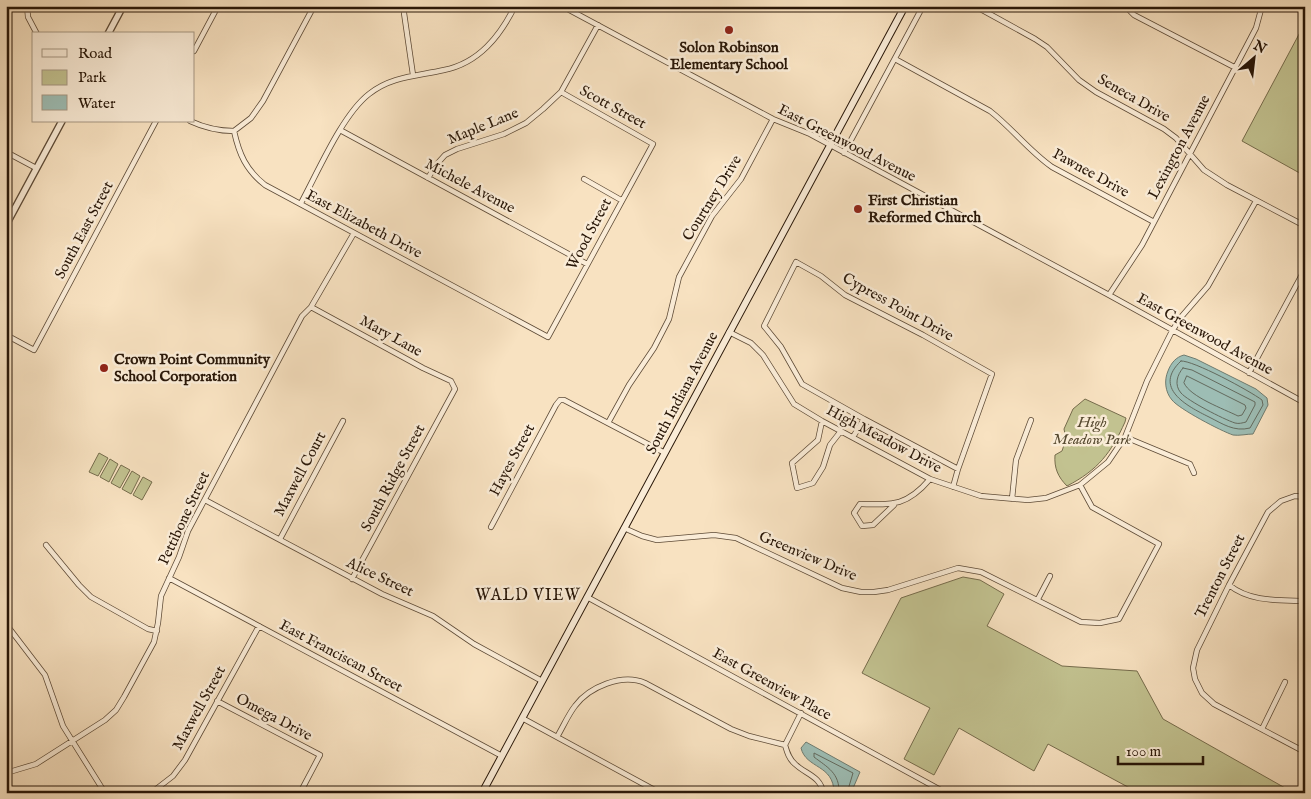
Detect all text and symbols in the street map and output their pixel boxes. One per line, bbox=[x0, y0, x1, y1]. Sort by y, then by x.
marker: Solon Robinson Elementary School bbox=[723, 24, 735, 36]
legend bbox=[32, 32, 195, 122]
north arrow bbox=[1228, 32, 1278, 82]
text: N bbox=[1249, 36, 1269, 58]
place label: Solon Robinson Elementary School bbox=[670, 38, 789, 74]
text: Road bbox=[78, 44, 113, 63]
text: Park bbox=[78, 68, 108, 87]
street label: Seneca Drive bbox=[1094, 70, 1174, 126]
street label: Scott Street bbox=[576, 81, 650, 133]
street label: Lexington Avenue bbox=[1144, 91, 1215, 202]
text: Water bbox=[78, 94, 116, 113]
street label: East Greenwood Avenue bbox=[775, 100, 919, 186]
street label: Maple Lane bbox=[445, 103, 521, 149]
street label: Pawnee Drive bbox=[1049, 144, 1133, 202]
street label: Courtney Drive bbox=[678, 151, 746, 244]
street label: Michele Avenue bbox=[422, 154, 518, 218]
street label: South East Street bbox=[50, 178, 118, 282]
street label: East Elizabeth Drive bbox=[303, 185, 425, 263]
place label: First Christian Reformed Church bbox=[868, 191, 982, 227]
street label: Wood Street bbox=[562, 195, 616, 273]
marker: First Christian Reformed Church bbox=[852, 203, 864, 215]
street label: Cypress Point Drive bbox=[839, 269, 957, 345]
street label: East Greenwood Avenue bbox=[1134, 289, 1276, 379]
street label: Mary Lane bbox=[356, 311, 426, 361]
street label: South Indiana Avenue bbox=[642, 328, 722, 458]
place label: Crown Point Community School Corporation bbox=[114, 350, 271, 386]
marker: Crown Point Community School Corporation bbox=[98, 362, 110, 374]
street label: High Meadow Drive bbox=[823, 401, 945, 477]
park label: High Meadow Park bbox=[1053, 413, 1131, 449]
street label: South Ridge Street bbox=[357, 421, 429, 535]
street label: Hayes Street bbox=[485, 421, 539, 499]
street label: Maxwell Court bbox=[270, 428, 330, 520]
street label: Pettibone Street bbox=[154, 468, 214, 568]
street label: Greenview Drive bbox=[756, 527, 860, 585]
street label: Trenton Street bbox=[1191, 531, 1249, 621]
street label: Alice Street bbox=[342, 553, 417, 601]
district label: WALD VIEW bbox=[475, 586, 581, 606]
street label: East Franciscan Street bbox=[276, 615, 406, 697]
street label: East Greenview Place bbox=[709, 644, 835, 725]
street label: Maxwell Street bbox=[168, 663, 230, 753]
street label: Omega Drive bbox=[233, 689, 316, 745]
scale bar bbox=[1118, 734, 1204, 766]
text: 100 m bbox=[1126, 742, 1162, 761]

